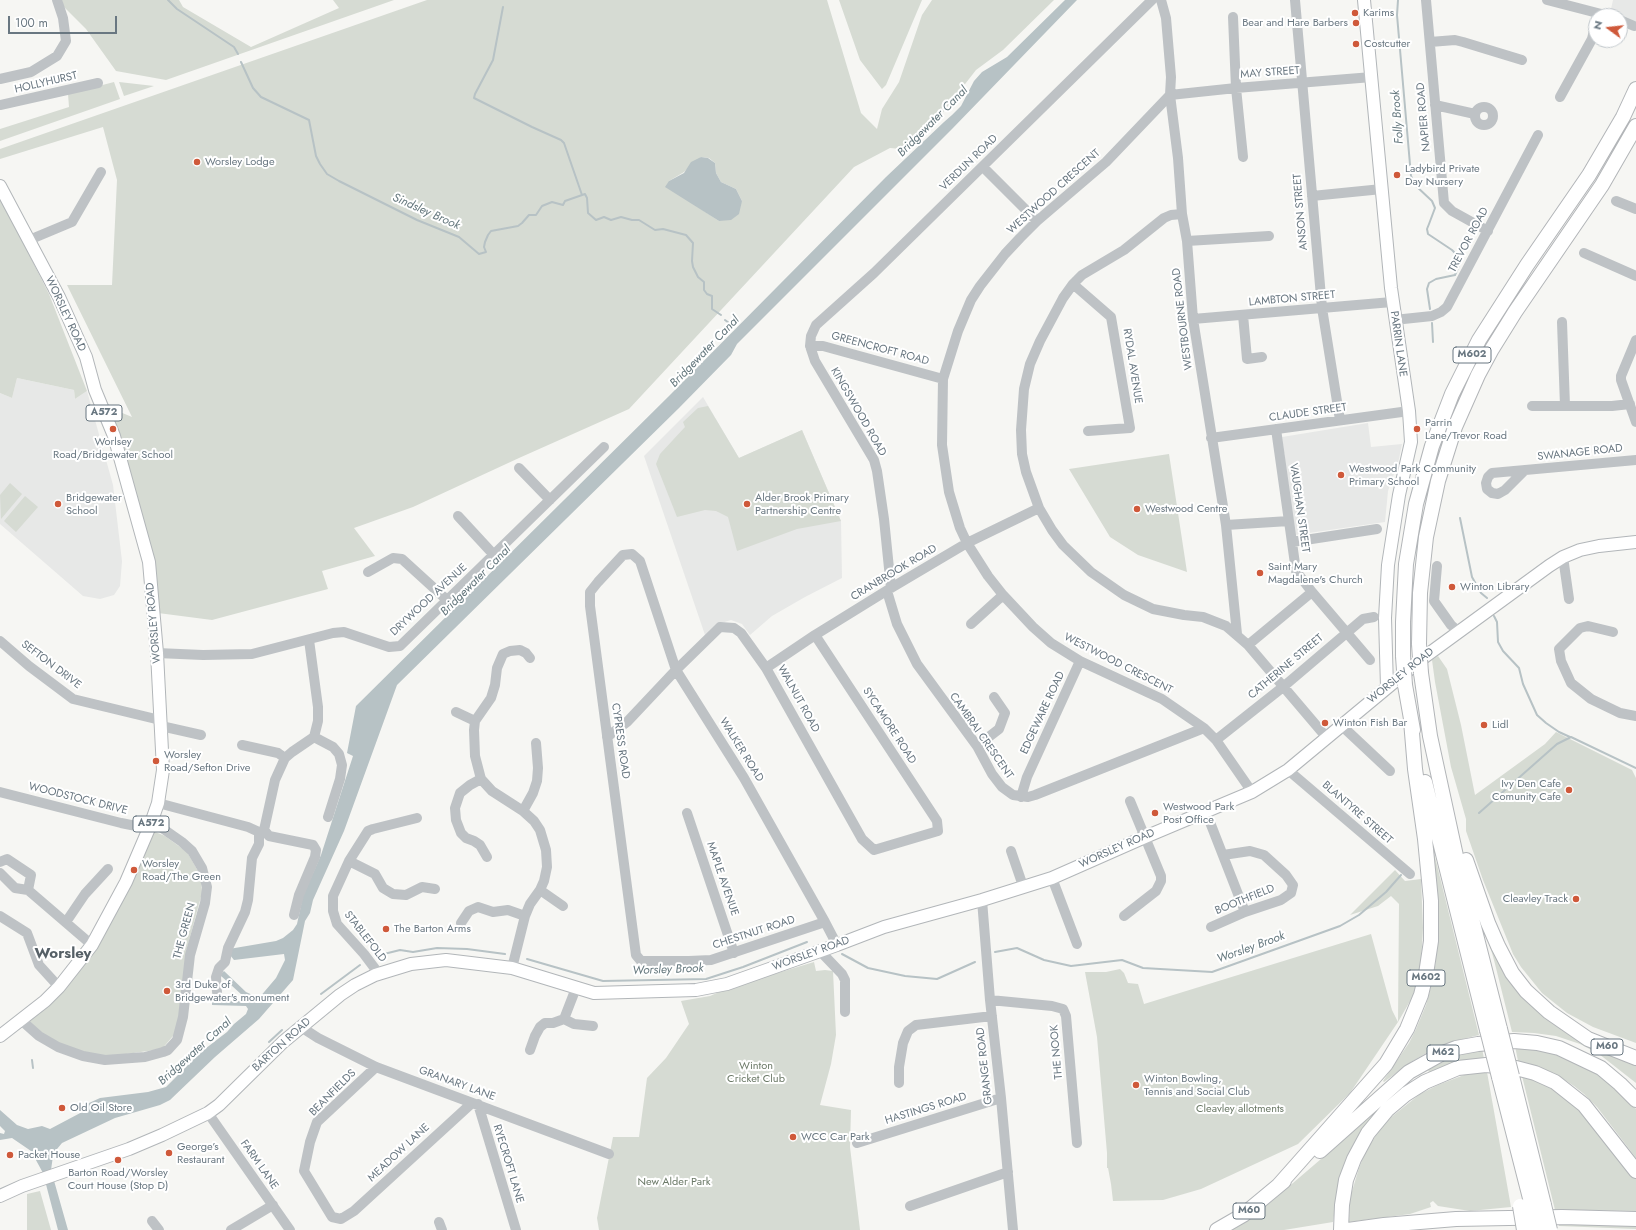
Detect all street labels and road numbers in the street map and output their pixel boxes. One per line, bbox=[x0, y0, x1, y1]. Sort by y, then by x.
street label: MAY STREET bbox=[1240, 64, 1300, 82]
street label: HOLLYHURST bbox=[13, 69, 79, 97]
street label: NAPIER ROAD bbox=[1414, 82, 1434, 152]
street label: VERDUN ROAD bbox=[937, 132, 1001, 194]
street label: WESTWOOD CRESCENT bbox=[1005, 147, 1103, 237]
street label: ANSON STREET bbox=[1291, 173, 1311, 251]
street label: TREVOR ROAD bbox=[1446, 205, 1492, 275]
street label: WESTBOURNE ROAD bbox=[1170, 267, 1196, 371]
street label: WORSLEY ROAD bbox=[42, 274, 88, 354]
street label: LAMBTON STREET bbox=[1248, 289, 1336, 309]
street label: PARRIN LANE bbox=[1387, 310, 1409, 378]
street label: RYDAL AVENUE bbox=[1120, 327, 1144, 405]
street label: GREENCROFT ROAD bbox=[830, 330, 930, 368]
road number: M602 bbox=[1453, 347, 1491, 363]
street label: KINGSWOOD ROAD bbox=[827, 365, 889, 459]
street label: CLAUDE STREET bbox=[1268, 401, 1348, 425]
road number: A572 bbox=[86, 405, 122, 421]
street label: SWANAGE ROAD bbox=[1537, 442, 1623, 464]
street label: VAUGHAN STREET bbox=[1286, 462, 1312, 554]
street label: CRANBROOK ROAD bbox=[849, 542, 939, 604]
street label: DRYWOOD AVENUE bbox=[388, 561, 470, 639]
street label: WORSLEY ROAD bbox=[144, 582, 164, 664]
street label: WESTWOOD CRESCENT bbox=[1061, 631, 1175, 697]
street label: CATHERINE STREET bbox=[1246, 632, 1326, 702]
street label: SEFTON DRIVE bbox=[18, 638, 84, 692]
street label: WORSLEY ROAD bbox=[1365, 645, 1437, 707]
street label: WALNUT ROAD bbox=[774, 663, 822, 735]
street label: EDGEWARE ROAD bbox=[1018, 669, 1068, 757]
street label: SYCAMORE ROAD bbox=[859, 685, 919, 767]
street label: CAMBRAI CRESCENT bbox=[946, 690, 1016, 782]
street label: CYPRESS ROAD bbox=[608, 702, 632, 780]
street label: WALKER ROAD bbox=[716, 716, 766, 784]
street label: BLANTYRE STREET bbox=[1319, 779, 1395, 847]
street label: WOODSTOCK DRIVE bbox=[27, 780, 129, 818]
road number: A572 bbox=[133, 816, 169, 832]
street label: WORSLEY ROAD bbox=[1077, 826, 1157, 872]
street label: MAPLE AVENUE bbox=[703, 840, 741, 918]
street label: BOOTHFIELD bbox=[1213, 882, 1277, 918]
street label: THE GREEN bbox=[171, 901, 199, 961]
street label: STABLEFOLD bbox=[341, 909, 389, 965]
street label: CHESTNUT ROAD bbox=[711, 913, 797, 953]
street label: WORSLEY ROAD bbox=[771, 934, 851, 974]
road number: M602 bbox=[1407, 970, 1445, 986]
street label: BARTON ROAD bbox=[250, 1015, 314, 1075]
street label: THE NOOK bbox=[1048, 1024, 1066, 1080]
street label: GRANGE ROAD bbox=[974, 1027, 996, 1105]
road number: M60 bbox=[1591, 1039, 1623, 1055]
road number: M62 bbox=[1427, 1045, 1459, 1061]
street label: GRANARY LANE bbox=[417, 1064, 497, 1104]
street label: BEANFIELDS bbox=[307, 1067, 359, 1119]
street label: HASTINGS ROAD bbox=[884, 1090, 968, 1128]
street label: MEADOW LANE bbox=[365, 1121, 433, 1185]
street label: RYECROFT LANE bbox=[490, 1123, 526, 1205]
street label: FARM LANE bbox=[237, 1138, 281, 1192]
road number: M60 bbox=[1233, 1203, 1265, 1219]

